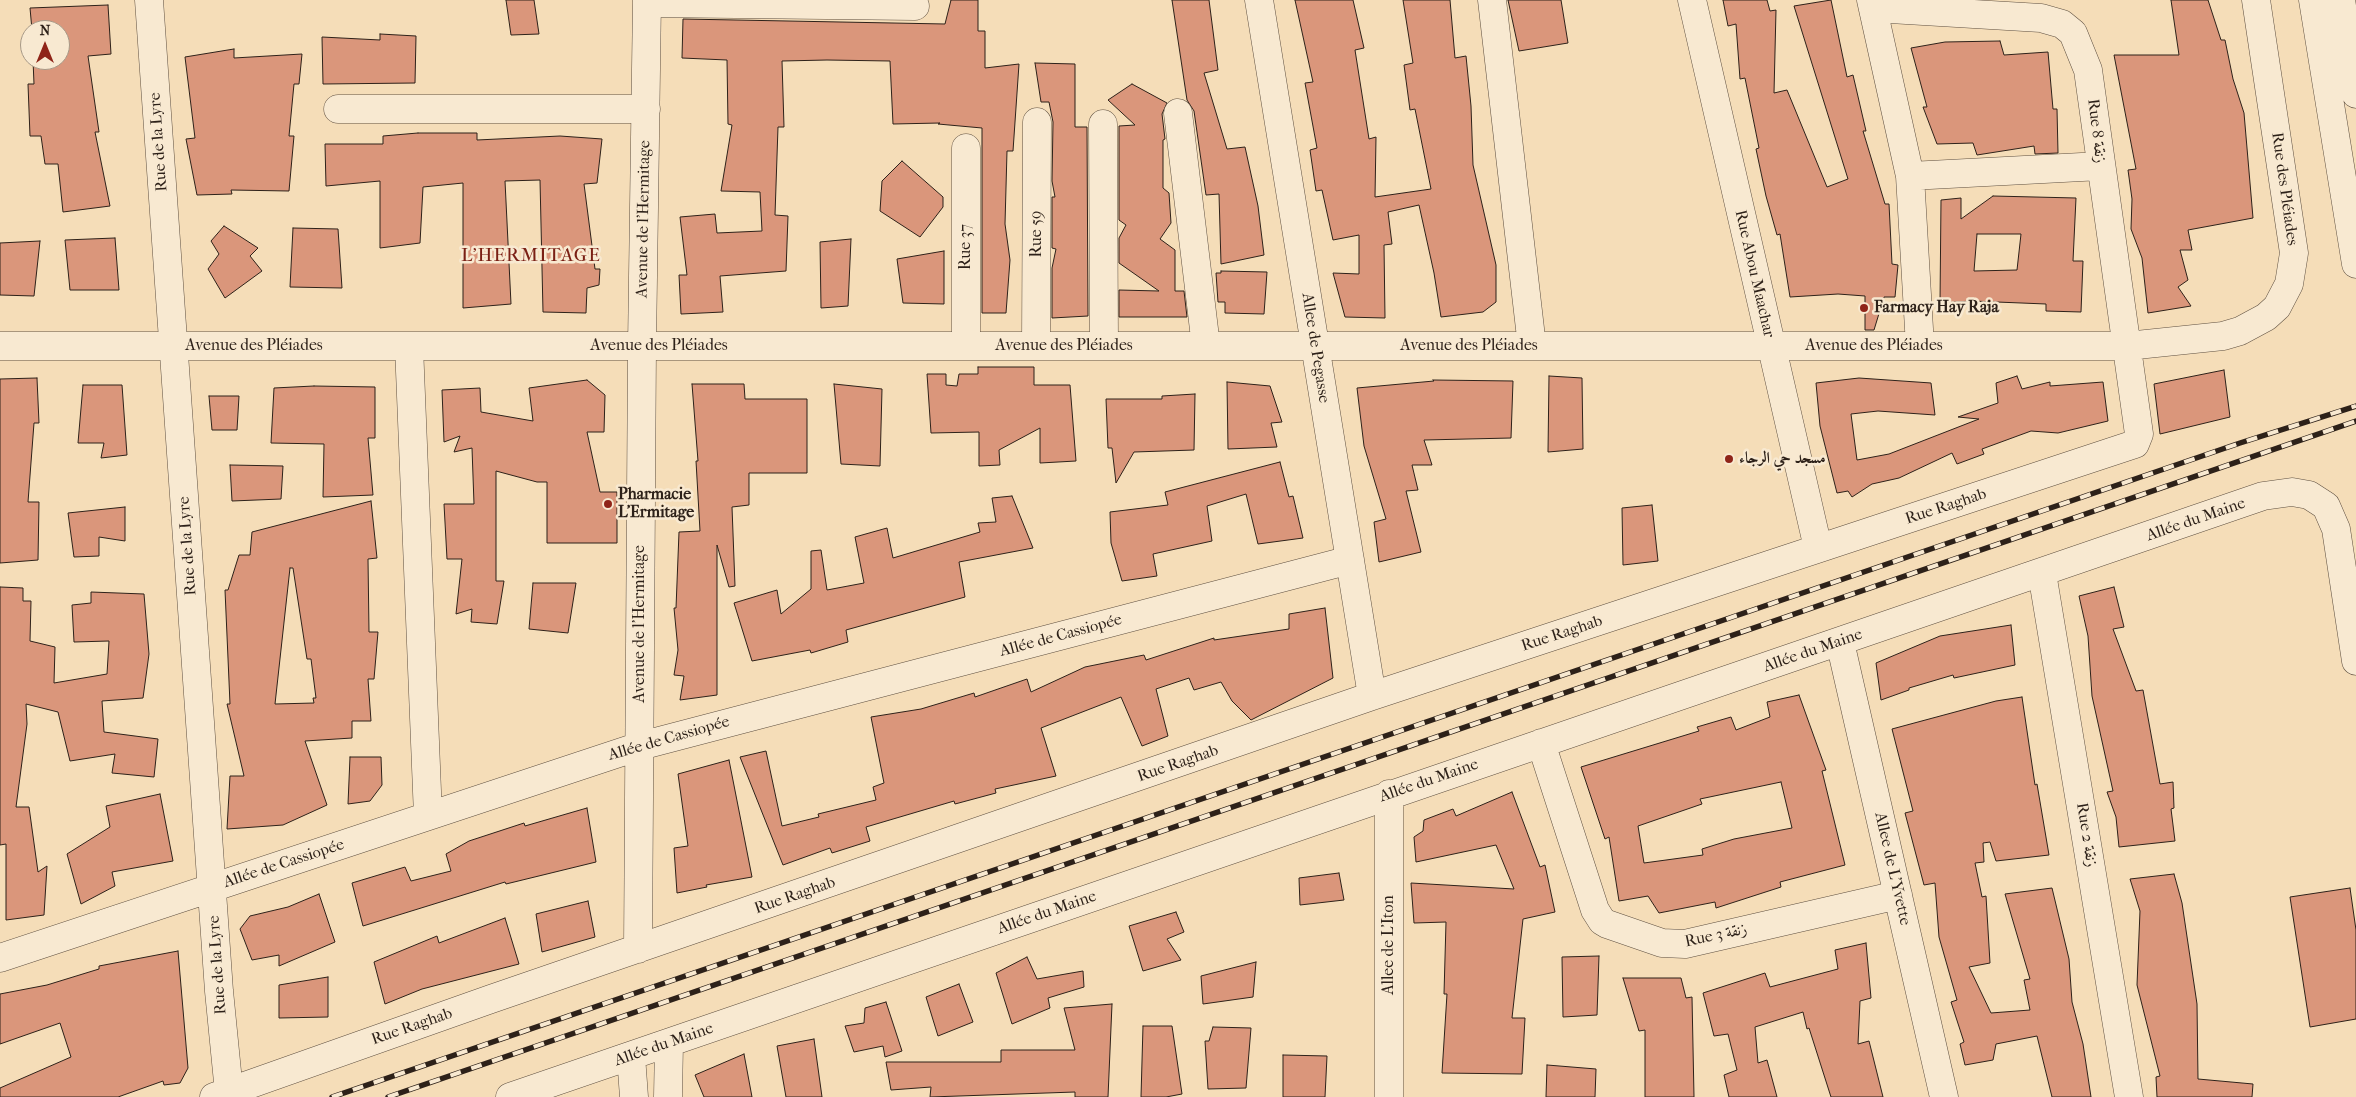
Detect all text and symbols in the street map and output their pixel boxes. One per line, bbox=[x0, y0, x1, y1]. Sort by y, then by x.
north arrow bbox=[20, 20, 70, 70]
text: N bbox=[40, 22, 50, 39]
street label: Rue de la Lyre bbox=[146, 92, 172, 192]
street label: Rue 8 زنقة bbox=[2083, 98, 2109, 164]
street label: Rue des Pléiades bbox=[2267, 131, 2301, 247]
street label: Avenue de l'Hermitage bbox=[633, 140, 655, 298]
street label: Rue Abou Maachar bbox=[1730, 208, 1778, 340]
street label: Rue 59 bbox=[1027, 211, 1047, 257]
street label: Rue 37 bbox=[956, 224, 976, 270]
district label: L'HERMITAGE bbox=[460, 245, 602, 267]
street label: Allee de Pegasse bbox=[1297, 292, 1333, 404]
place label: Farmacy Hay Raja bbox=[1874, 298, 1999, 318]
marker: Farmacy Hay Raja bbox=[1858, 302, 1870, 314]
street label: Avenue des Pléiades bbox=[185, 336, 323, 356]
street label: Avenue des Pléiades bbox=[590, 336, 728, 356]
street label: Avenue des Pléiades bbox=[995, 336, 1133, 356]
street label: Avenue des Pléiades bbox=[1400, 336, 1538, 356]
street label: Avenue des Pléiades bbox=[1805, 336, 1943, 356]
place label: مسجد حي الرجاء bbox=[1739, 449, 1826, 469]
marker: مسجد حي الرجاء bbox=[1723, 453, 1735, 465]
place label: Pharmacie L'Ermitage bbox=[618, 485, 694, 523]
street label: Rue Raghab bbox=[1903, 485, 1989, 529]
street label: Allée du Maine bbox=[2144, 494, 2248, 546]
street label: Rue de la Lyre bbox=[175, 496, 201, 596]
marker: Pharmacie L'Ermitage bbox=[602, 498, 614, 510]
street label: Avenue de l'Hermitage bbox=[630, 545, 650, 703]
street label: Allée de Cassiopée bbox=[998, 610, 1124, 662]
street label: Rue Raghab bbox=[1519, 612, 1605, 656]
street label: Allée du Maine bbox=[1761, 625, 1865, 677]
street label: Allée de Cassiopée bbox=[606, 712, 732, 766]
street label: Rue Raghab bbox=[1135, 741, 1221, 787]
street label: Allée du Maine bbox=[1377, 755, 1481, 807]
street label: Rue 2 زنقة bbox=[2071, 801, 2101, 869]
street label: Allee de L'Yvette bbox=[1870, 811, 1914, 927]
street label: Allée de Cassiopée bbox=[221, 835, 347, 893]
street label: Rue Raghab bbox=[752, 873, 838, 919]
street label: Allée du Maine bbox=[995, 887, 1099, 939]
street label: Allee de L'Iton bbox=[1379, 895, 1399, 995]
street label: Rue de la Lyre bbox=[205, 915, 231, 1015]
street label: Rue 3 زنقة bbox=[1683, 920, 1749, 952]
street label: Rue Raghab bbox=[369, 1004, 455, 1050]
street label: Allée du Maine bbox=[612, 1019, 716, 1071]

